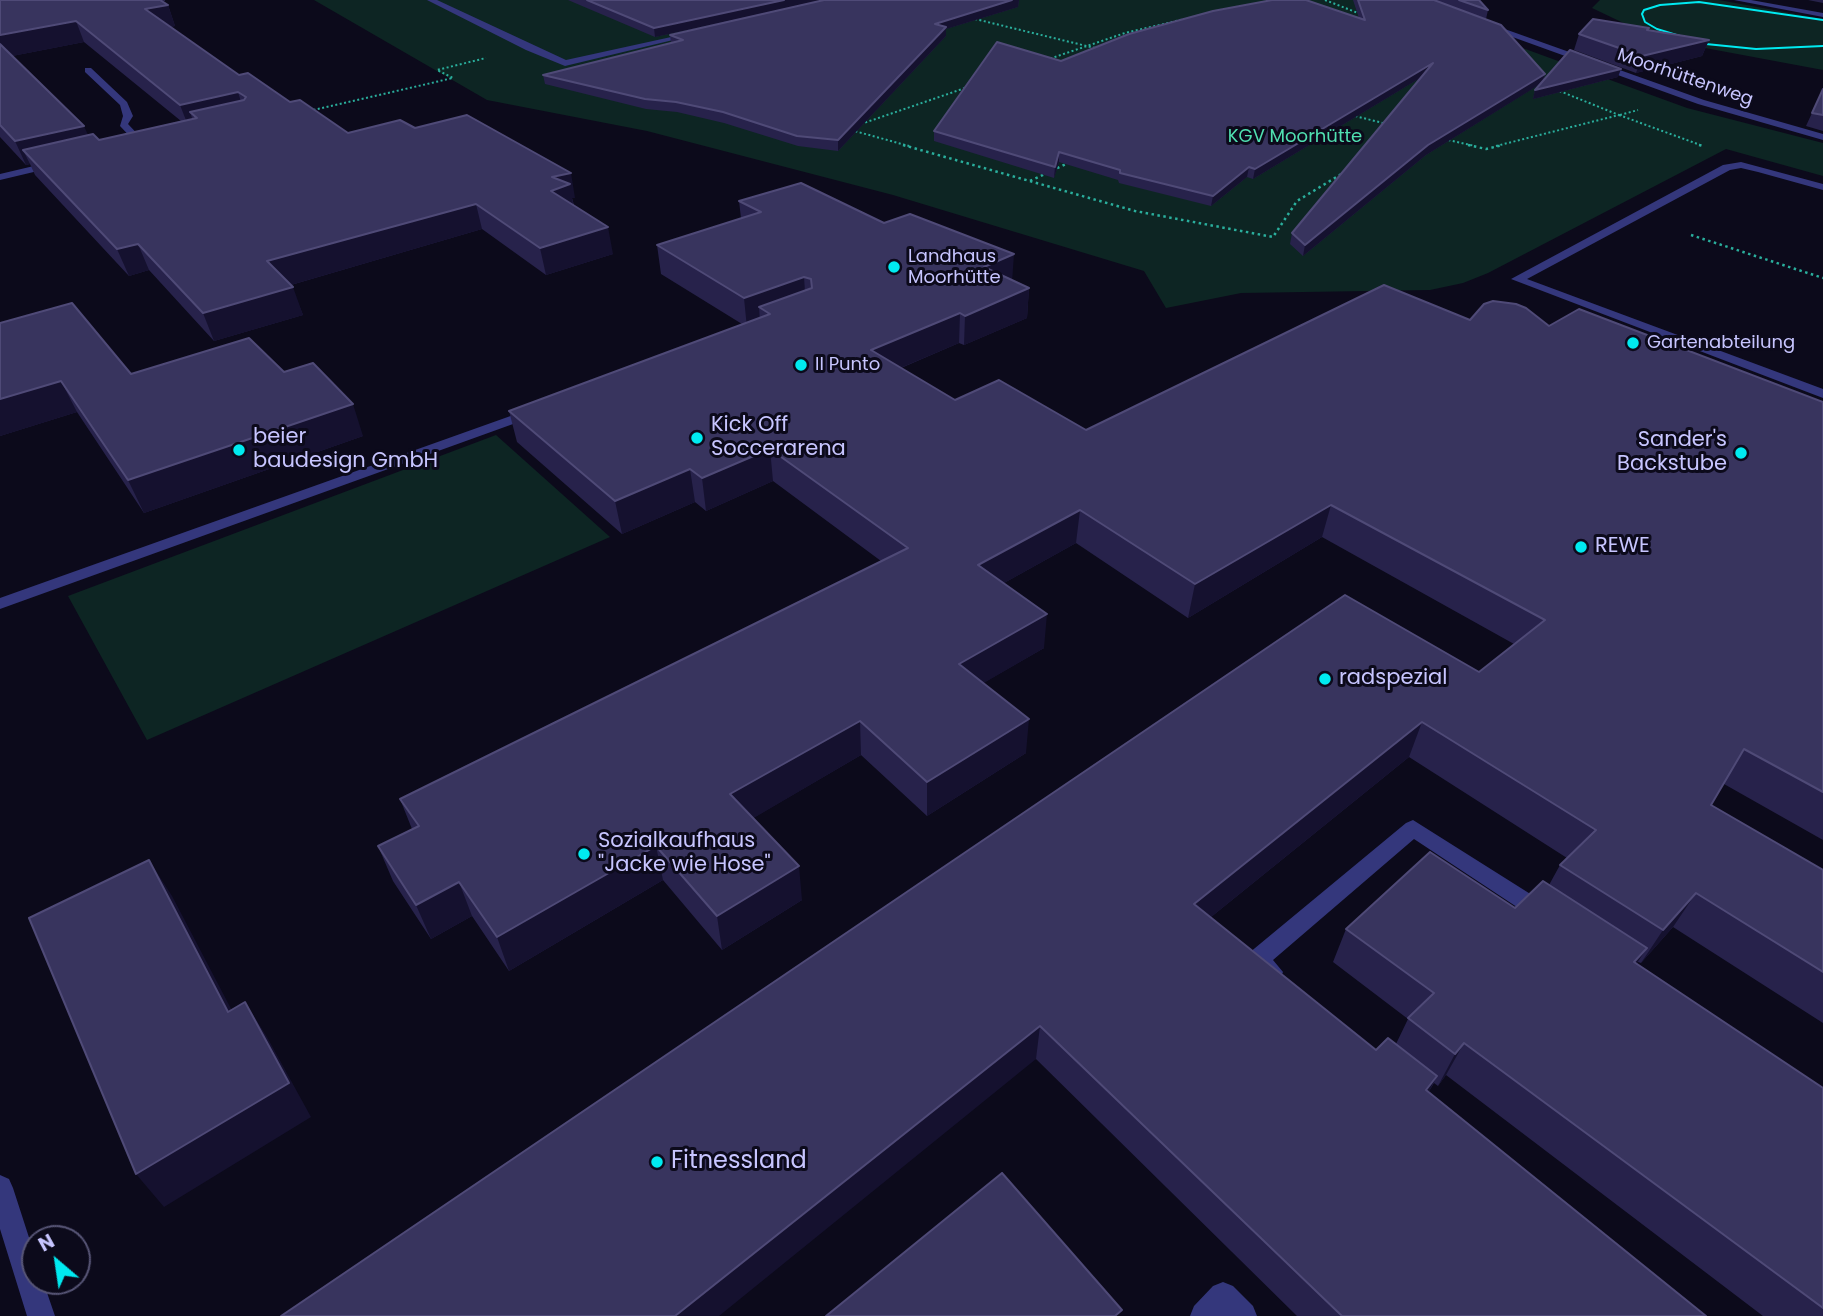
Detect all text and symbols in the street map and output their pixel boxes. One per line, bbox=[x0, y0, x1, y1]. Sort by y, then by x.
street label: Moorhüttenweg bbox=[1614, 45, 1756, 111]
park label: KGV Moorhütte bbox=[1228, 126, 1362, 148]
place label: Landhaus Moorhütte bbox=[908, 246, 1001, 288]
marker: Landhaus Moorhütte bbox=[886, 259, 902, 275]
place label: Gartenabteilung bbox=[1647, 332, 1795, 354]
marker: Gartenabteilung bbox=[1625, 335, 1641, 351]
place label: Il Punto bbox=[815, 354, 880, 376]
marker: Il Punto bbox=[793, 357, 809, 373]
place label: Kick Off Soccerarena bbox=[711, 413, 846, 463]
place label: beier baudesign GmbH bbox=[253, 425, 438, 475]
place label: Sander's Backstube bbox=[1617, 428, 1727, 478]
marker: Kick Off Soccerarena bbox=[689, 430, 705, 446]
marker: beier baudesign GmbH bbox=[231, 442, 247, 458]
marker: Sander's Backstube bbox=[1733, 445, 1749, 461]
place label: REWE bbox=[1595, 534, 1650, 560]
marker: REWE bbox=[1573, 539, 1589, 555]
place label: radspezial bbox=[1339, 666, 1447, 692]
marker: radspezial bbox=[1317, 671, 1333, 687]
place label: Sozialkaufhaus "Jacke wie Hose" bbox=[598, 829, 771, 879]
marker: Sozialkaufhaus "Jacke wie Hose" bbox=[576, 846, 592, 862]
place label: Fitnessland bbox=[671, 1148, 807, 1176]
marker: Fitnessland bbox=[649, 1154, 665, 1170]
north arrow bbox=[21, 1225, 91, 1295]
text: N bbox=[34, 1228, 59, 1258]

